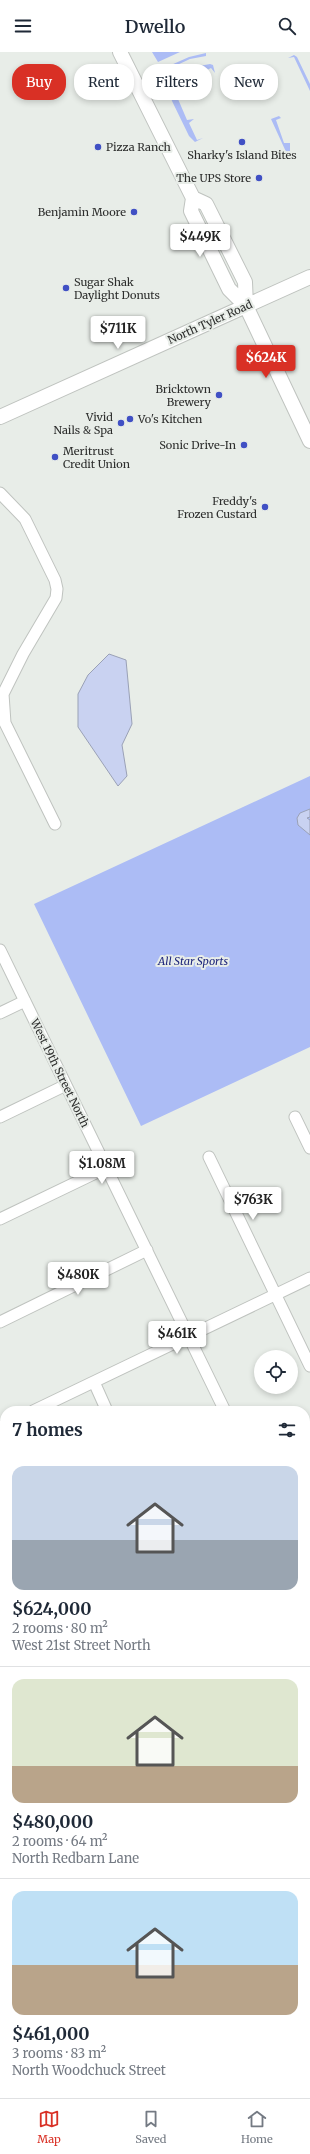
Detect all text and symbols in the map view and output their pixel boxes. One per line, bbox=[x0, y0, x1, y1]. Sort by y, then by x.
icon: menu bbox=[12, 15, 34, 37]
text: Dwello bbox=[125, 15, 185, 38]
icon: search bbox=[276, 15, 298, 37]
chip: Buy bbox=[12, 64, 66, 100]
chip: Rent bbox=[74, 64, 134, 100]
chip: Filters bbox=[142, 64, 212, 100]
chip: New bbox=[220, 64, 278, 100]
marker: Sharky's Island Bites bbox=[237, 137, 247, 147]
place label: Pizza Ranch bbox=[106, 140, 172, 154]
marker: Pizza Ranch bbox=[93, 142, 103, 152]
place label: Sharky's Island Bites bbox=[187, 148, 297, 162]
place label: The UPS Store bbox=[176, 171, 251, 185]
marker: The UPS Store bbox=[254, 173, 264, 183]
place label: Benjamin Moore bbox=[38, 205, 126, 219]
marker: Benjamin Moore bbox=[129, 207, 139, 217]
pin: $449K bbox=[172, 224, 228, 258]
text: $449K bbox=[179, 228, 221, 245]
place label: Sugar Shak Daylight Donuts bbox=[74, 275, 160, 302]
marker: Sugar Shak Daylight Donuts bbox=[61, 283, 71, 293]
street label: North Tyler Road bbox=[165, 297, 255, 347]
pin: $711K bbox=[90, 316, 146, 350]
text: $711K bbox=[100, 320, 136, 337]
pin: $624K bbox=[238, 345, 294, 379]
text: $624K bbox=[245, 349, 287, 366]
place label: Bricktown Brewery bbox=[156, 382, 212, 409]
marker: Bricktown Brewery bbox=[214, 390, 224, 400]
place label: Vivid Nails & Spa bbox=[54, 410, 113, 437]
place label: Vo's Kitchen bbox=[137, 412, 203, 426]
marker: Vo's Kitchen bbox=[125, 414, 135, 424]
marker: Vivid Nails & Spa bbox=[116, 418, 126, 428]
place label: Sonic Drive-In bbox=[159, 438, 237, 452]
marker: Sonic Drive-In bbox=[239, 440, 249, 450]
place label: Meritrust Credit Union bbox=[63, 444, 131, 471]
marker: Meritrust Credit Union bbox=[50, 452, 60, 462]
place label: Freddy's Frozen Custard bbox=[177, 494, 257, 521]
marker: Freddy's Frozen Custard bbox=[260, 502, 270, 512]
park label: All Star Sports bbox=[157, 954, 228, 968]
street label: West 19th Street North bbox=[27, 1015, 93, 1130]
pin: $1.08M bbox=[69, 1151, 135, 1185]
text: $1.08M bbox=[78, 1155, 126, 1172]
pin: $763K bbox=[225, 1187, 281, 1221]
text: $763K bbox=[233, 1191, 273, 1208]
pin: $480K bbox=[50, 1262, 106, 1296]
text: $480K bbox=[57, 1266, 99, 1283]
pin: $461K bbox=[149, 1321, 205, 1355]
text: $461K bbox=[157, 1325, 197, 1342]
map controls bbox=[254, 1350, 298, 1394]
button: locate bbox=[254, 1350, 298, 1394]
text: 7 homes bbox=[12, 1419, 83, 1441]
icon: filters bbox=[276, 1419, 298, 1441]
icon: home bbox=[119, 1492, 191, 1564]
text: $624,000 bbox=[12, 1598, 92, 1620]
text: 2 rooms · 80 m² bbox=[12, 1620, 108, 1637]
text: West 21st Street North bbox=[12, 1637, 151, 1654]
icon: home bbox=[119, 1705, 191, 1777]
text: $480,000 bbox=[12, 1811, 93, 1833]
text: 2 rooms · 64 m² bbox=[12, 1833, 108, 1850]
text: North Redbarn Lane bbox=[12, 1850, 139, 1867]
icon: home bbox=[119, 1917, 191, 1989]
text: $461,000 bbox=[12, 2023, 90, 2045]
text: 3 rooms · 83 m² bbox=[12, 2045, 106, 2062]
text: North Woodchuck Street bbox=[12, 2062, 166, 2079]
tab: Map bbox=[37, 2108, 61, 2146]
tab: Saved bbox=[135, 2108, 166, 2146]
tab: Home bbox=[241, 2108, 273, 2146]

